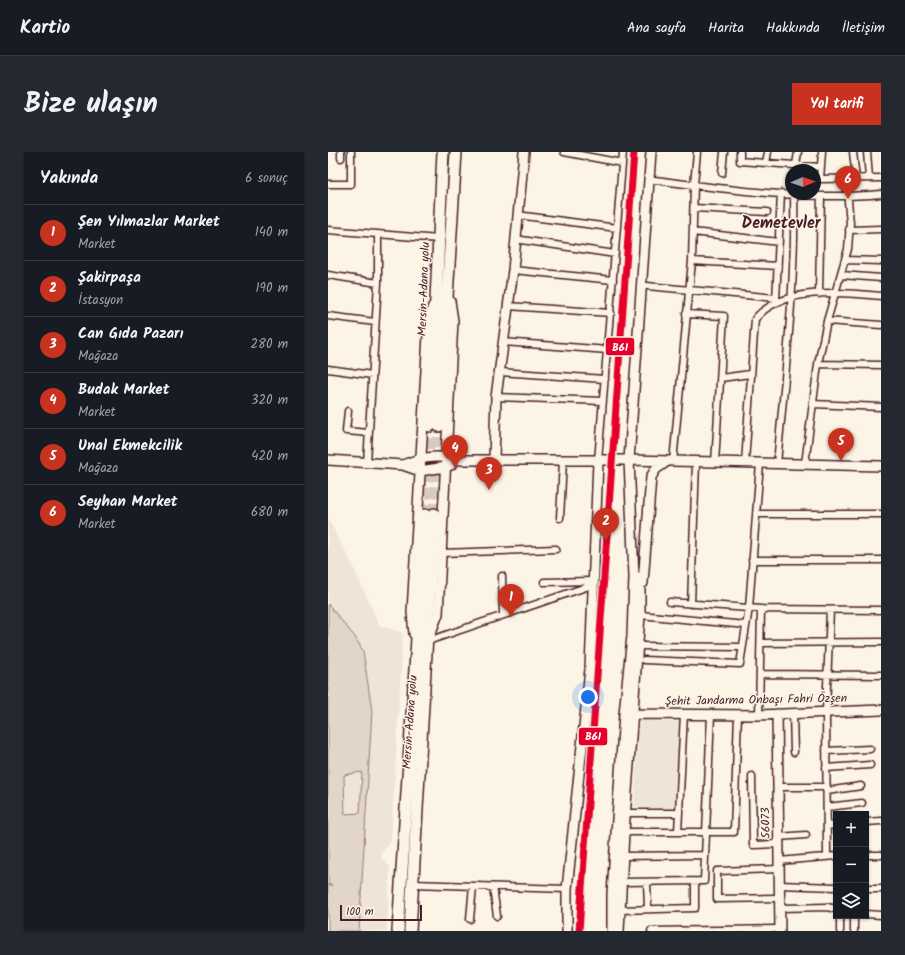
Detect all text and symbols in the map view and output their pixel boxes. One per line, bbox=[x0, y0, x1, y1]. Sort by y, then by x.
text: Kartio bbox=[20, 13, 70, 43]
text: Ana sayfa bbox=[627, 17, 686, 39]
text: Harita bbox=[708, 17, 744, 39]
text: Hakkında bbox=[766, 17, 820, 39]
text: İletişim bbox=[842, 17, 885, 39]
text: Bize ulaşın bbox=[24, 82, 158, 127]
button: Yol tarifi bbox=[792, 83, 881, 125]
north arrow bbox=[785, 164, 821, 200]
text: Yakında bbox=[40, 165, 98, 192]
pin: 6 bbox=[835, 166, 861, 199]
text: 6 sonuç bbox=[245, 168, 288, 189]
text: Şen Yılmazlar Market bbox=[78, 210, 220, 234]
district label: Demetevler bbox=[741, 211, 822, 236]
text: 1 bbox=[51, 222, 55, 243]
text: 140 m bbox=[255, 222, 288, 243]
text: Market bbox=[78, 234, 116, 255]
street label: Mersin-Adana yolu bbox=[413, 241, 435, 336]
text: Şakirpaşa bbox=[78, 266, 141, 290]
text: 2 bbox=[49, 278, 57, 299]
text: 190 m bbox=[256, 278, 288, 299]
text: İstasyon bbox=[78, 290, 123, 311]
text: Can Gıda Pazarı bbox=[78, 322, 183, 346]
text: 3 bbox=[49, 334, 57, 355]
text: 280 m bbox=[251, 334, 288, 355]
line badge: B61 bbox=[605, 337, 635, 356]
text: B61 bbox=[612, 339, 629, 357]
text: Mağaza bbox=[78, 346, 118, 367]
text: Budak Market bbox=[78, 378, 169, 402]
text: 4 bbox=[49, 390, 57, 411]
text: 320 m bbox=[251, 390, 288, 411]
text: Market bbox=[78, 402, 116, 423]
pin: 5 bbox=[828, 428, 854, 461]
text: Unal Ekmekcilik bbox=[78, 434, 182, 458]
pin: 4 bbox=[442, 435, 468, 468]
text: 5 bbox=[50, 446, 56, 467]
text: 420 m bbox=[251, 446, 288, 467]
pin: 3 bbox=[476, 457, 502, 490]
text: Mağaza bbox=[78, 458, 118, 479]
text: Seyhan Market bbox=[78, 490, 177, 514]
text: 6 bbox=[49, 502, 57, 523]
text: 680 m bbox=[251, 502, 288, 523]
pin: 2 bbox=[593, 508, 619, 541]
text: Market bbox=[78, 514, 116, 535]
pin: 1 bbox=[498, 584, 524, 617]
street label: Mersin-Adana yolu bbox=[397, 674, 423, 770]
your location bbox=[578, 687, 598, 707]
street label: Şehit Jandarma Onbaşı Fahri Özşen bbox=[665, 689, 847, 711]
line badge: B61 bbox=[578, 727, 608, 746]
text: B61 bbox=[585, 728, 602, 746]
street label: 56073 bbox=[756, 807, 776, 839]
map controls bbox=[833, 811, 869, 919]
button: + bbox=[833, 811, 869, 847]
button: − bbox=[833, 847, 869, 883]
button: layers bbox=[833, 883, 869, 919]
scale bar bbox=[340, 903, 422, 922]
text: 100 m bbox=[346, 903, 374, 921]

